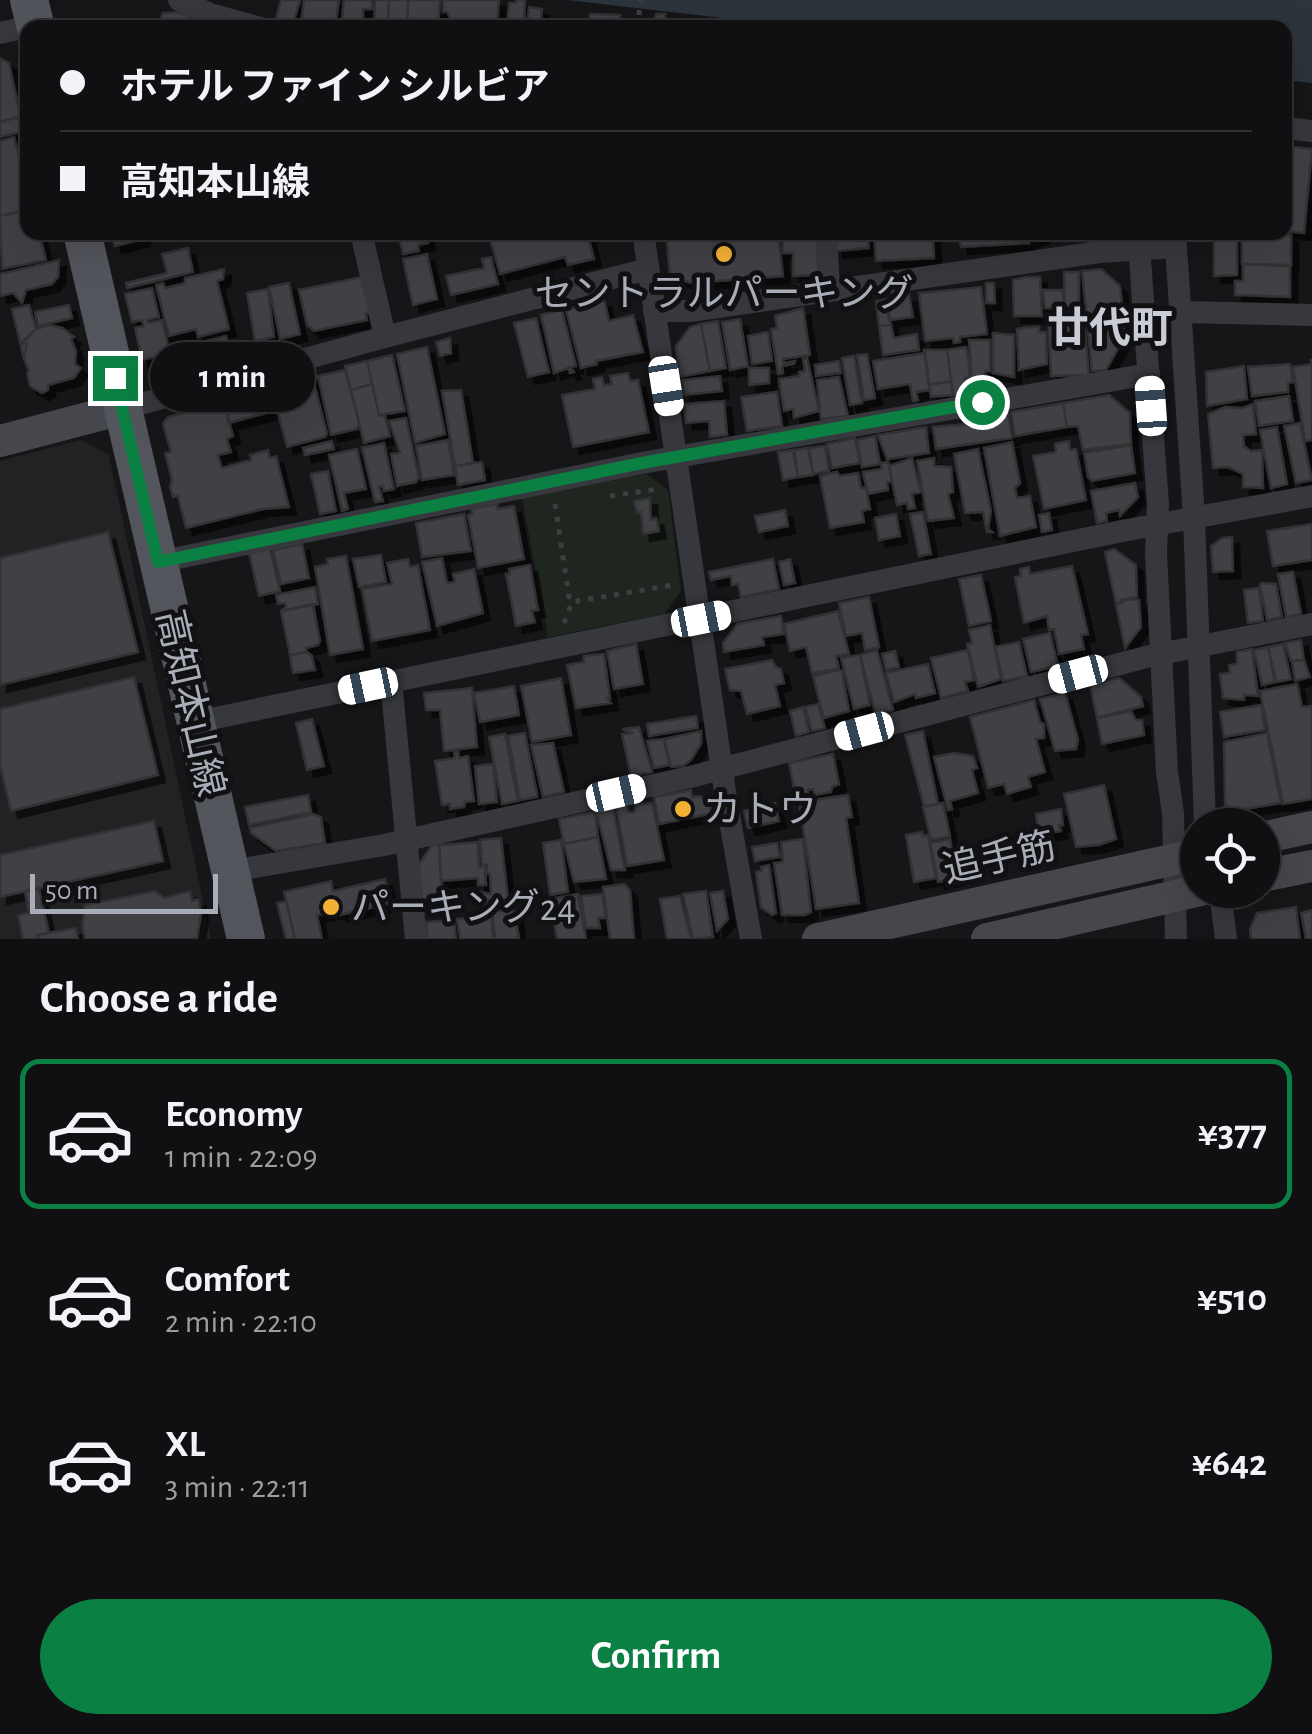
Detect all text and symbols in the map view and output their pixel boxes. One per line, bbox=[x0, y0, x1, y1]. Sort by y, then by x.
text: ホテル ファイン シルビア bbox=[120, 69, 549, 107]
text: 高知本山線 bbox=[120, 165, 310, 203]
marker: セントラルパーキング bbox=[713, 243, 735, 265]
place label: セントラルパーキング bbox=[535, 274, 913, 314]
district label: 廿代町 bbox=[1047, 306, 1173, 350]
callout: 1 min bbox=[150, 343, 315, 413]
car bbox=[646, 354, 686, 418]
route end bbox=[93, 356, 138, 401]
text: 1 min bbox=[199, 361, 266, 393]
car bbox=[1134, 375, 1168, 437]
route start bbox=[960, 380, 1005, 425]
car bbox=[669, 599, 733, 639]
street label: 高知本山線 bbox=[149, 606, 231, 800]
car bbox=[1045, 652, 1111, 696]
car bbox=[336, 665, 400, 707]
car bbox=[831, 709, 897, 753]
car bbox=[583, 772, 649, 814]
place label: カトウ bbox=[703, 791, 817, 830]
marker: カトウ bbox=[672, 798, 694, 820]
map controls bbox=[1180, 808, 1280, 908]
button: locate bbox=[1180, 808, 1280, 908]
street label: 追手筋 bbox=[939, 825, 1059, 890]
scale bar bbox=[30, 869, 218, 914]
text: 50 m bbox=[45, 877, 99, 905]
place label: パーキング24 bbox=[351, 888, 575, 928]
marker: パーキング24 bbox=[320, 896, 342, 918]
text: Choose a ride bbox=[40, 976, 278, 1021]
icon: car bbox=[45, 1089, 135, 1179]
text: Economy bbox=[165, 1096, 303, 1134]
text: ¥377 bbox=[1198, 1115, 1267, 1153]
text: 1 min · 22:09 bbox=[165, 1141, 317, 1173]
icon: car bbox=[45, 1254, 135, 1344]
text: Comfort bbox=[165, 1261, 290, 1299]
text: ¥510 bbox=[1197, 1280, 1267, 1318]
text: 2 min · 22:10 bbox=[165, 1306, 317, 1338]
icon: car bbox=[45, 1419, 135, 1509]
text: XL bbox=[165, 1426, 205, 1464]
text: ¥642 bbox=[1192, 1445, 1267, 1483]
text: 3 min · 22:11 bbox=[165, 1471, 310, 1503]
button: Confirm bbox=[40, 1599, 1272, 1714]

